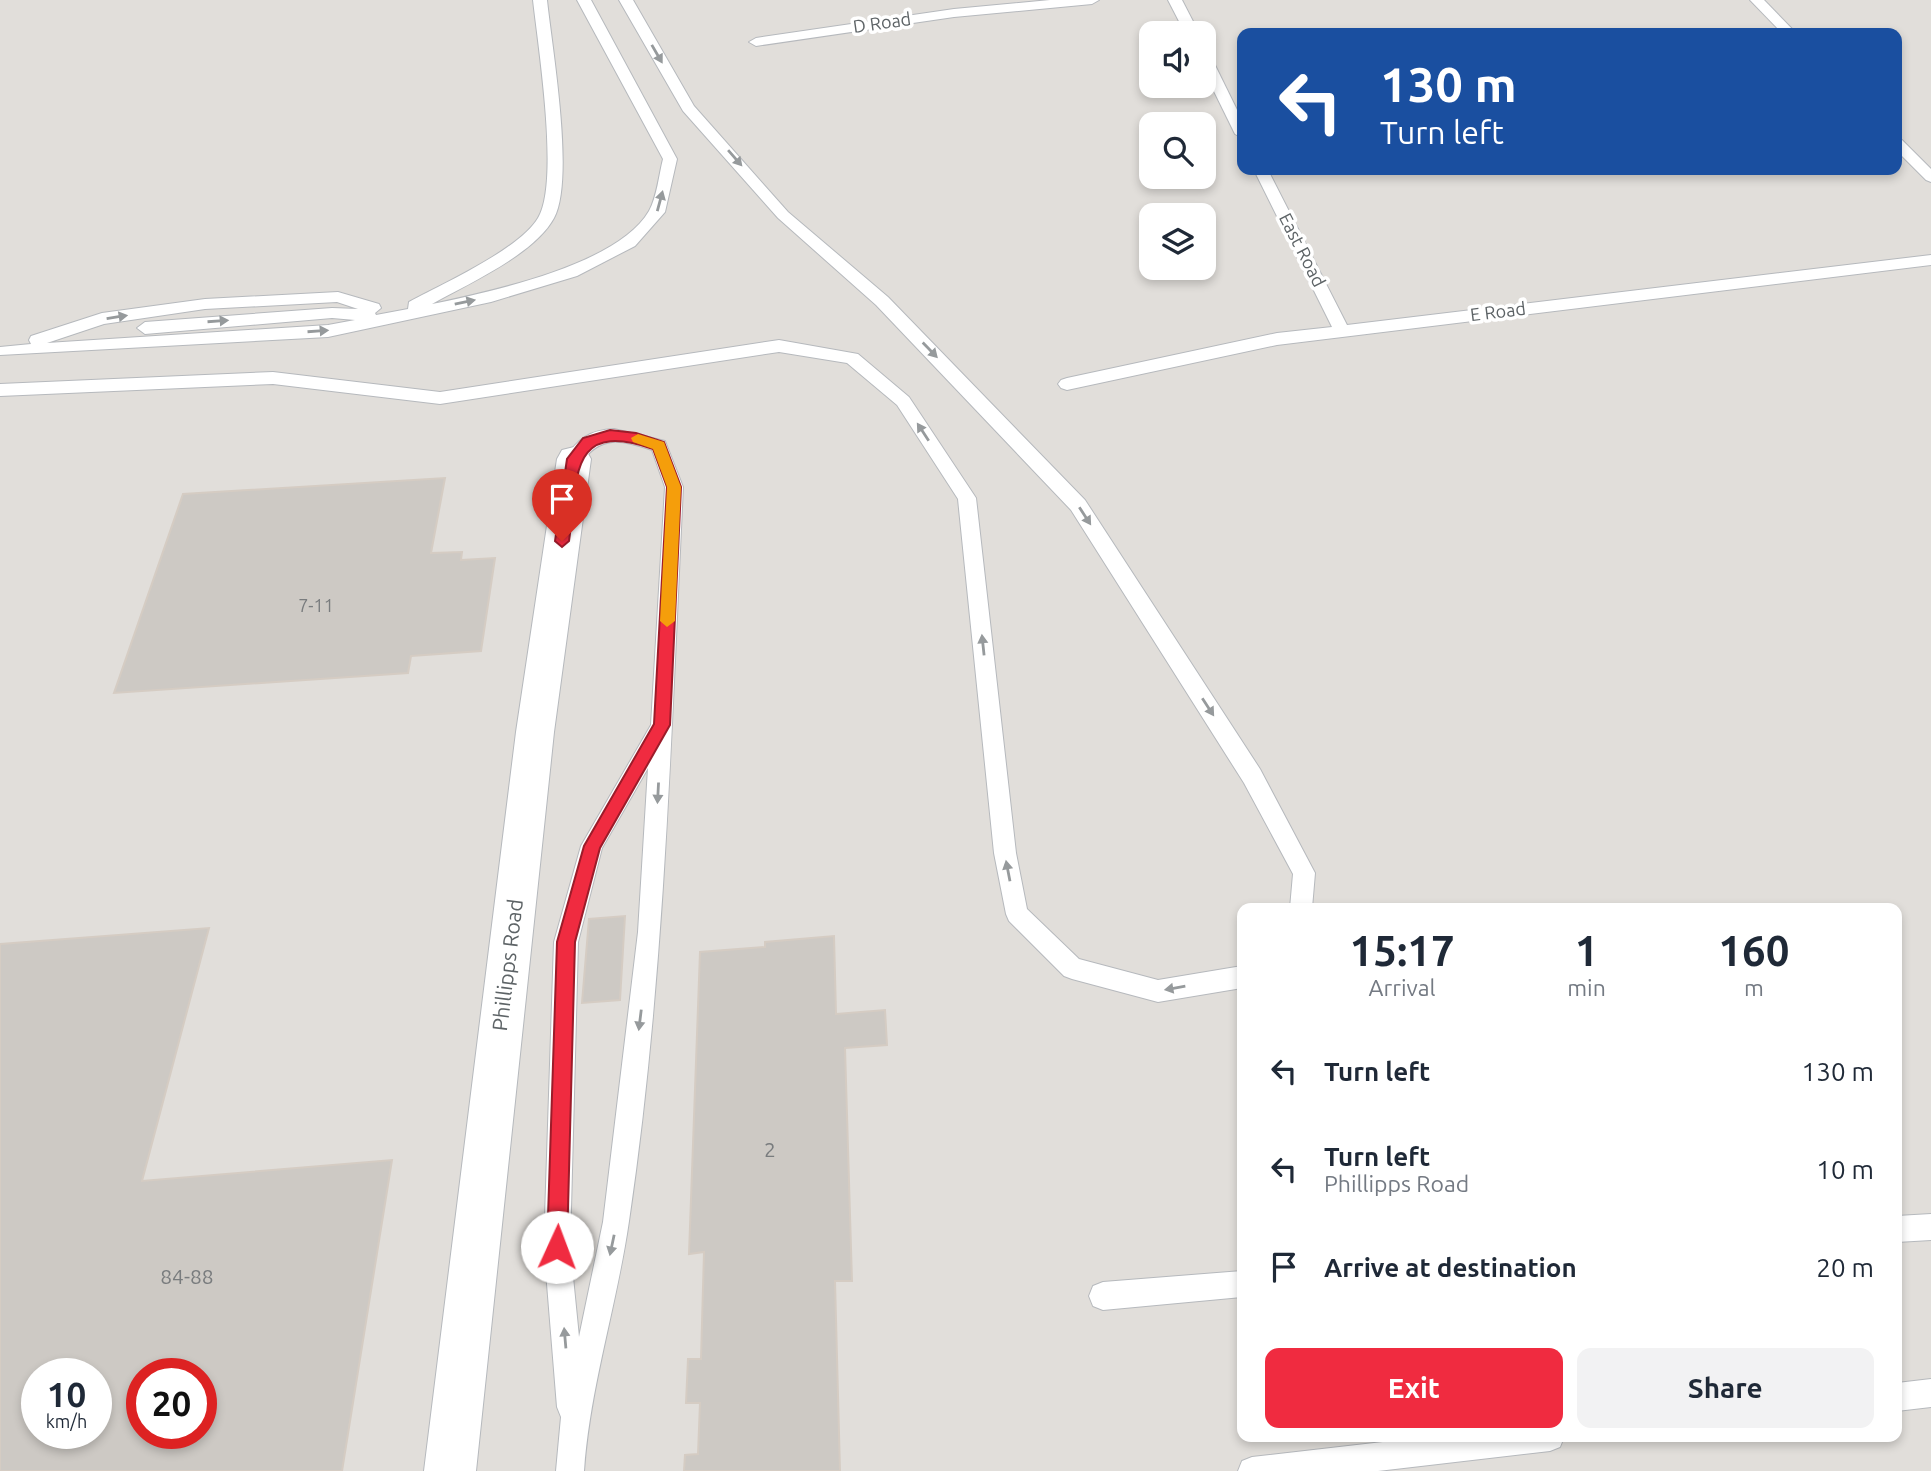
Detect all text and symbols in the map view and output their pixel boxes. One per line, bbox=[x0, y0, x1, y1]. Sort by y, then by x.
street label: D Road bbox=[852, 8, 912, 36]
map controls bbox=[1139, 21, 1216, 280]
button: sound bbox=[1139, 21, 1216, 98]
one-way arrow bbox=[651, 45, 663, 64]
icon: left bbox=[1265, 56, 1356, 147]
text: 130 m bbox=[1380, 56, 1517, 111]
button: search bbox=[1139, 112, 1216, 189]
text: Turn left bbox=[1380, 114, 1504, 150]
one-way arrow bbox=[727, 150, 742, 167]
one-way arrow bbox=[655, 190, 665, 211]
button: layers bbox=[1139, 203, 1216, 280]
street label: East Road bbox=[1276, 209, 1330, 290]
one-way arrow bbox=[454, 296, 476, 307]
street label: E Road bbox=[1469, 298, 1527, 324]
one-way arrow bbox=[106, 311, 128, 322]
one-way arrow bbox=[207, 315, 229, 326]
one-way arrow bbox=[307, 326, 329, 337]
one-way arrow bbox=[921, 341, 937, 358]
one-way arrow bbox=[917, 422, 930, 441]
pin bbox=[532, 469, 592, 541]
icon: arrive bbox=[543, 480, 581, 518]
one-way arrow bbox=[1079, 506, 1092, 525]
house number: 7-11 bbox=[298, 595, 334, 615]
one-way arrow bbox=[977, 634, 988, 656]
one-way arrow bbox=[1202, 697, 1215, 717]
one-way arrow bbox=[652, 782, 663, 804]
one-way arrow bbox=[1003, 860, 1014, 882]
street label: Phillipps Road bbox=[487, 898, 527, 1032]
text: 15:17 bbox=[1350, 927, 1455, 974]
text: 1 bbox=[1575, 927, 1598, 974]
text: 160 bbox=[1718, 927, 1789, 974]
text: Arrival bbox=[1369, 975, 1436, 1000]
text: min bbox=[1567, 975, 1606, 1000]
text: m bbox=[1744, 975, 1764, 1000]
one-way arrow bbox=[1164, 983, 1186, 994]
one-way arrow bbox=[634, 1009, 645, 1031]
icon: left bbox=[1265, 1052, 1303, 1090]
text: Turn left bbox=[1324, 1057, 1430, 1086]
text: 130 m bbox=[1802, 1057, 1874, 1086]
house number: 2 bbox=[764, 1137, 776, 1161]
text: Turn left bbox=[1324, 1142, 1430, 1171]
icon: left bbox=[1265, 1150, 1303, 1188]
text: 10 m bbox=[1816, 1155, 1874, 1184]
text: Phillipps Road bbox=[1324, 1171, 1469, 1196]
position arrow bbox=[520, 1210, 594, 1284]
one-way arrow bbox=[606, 1234, 617, 1256]
icon: arrive bbox=[1265, 1248, 1303, 1286]
text: Arrive at destination bbox=[1324, 1253, 1577, 1282]
text: 20 m bbox=[1816, 1253, 1874, 1282]
house number: 84-88 bbox=[160, 1264, 214, 1288]
one-way arrow bbox=[559, 1327, 570, 1349]
button: Exit bbox=[1265, 1348, 1563, 1428]
button: Share bbox=[1577, 1348, 1874, 1428]
speed limit sign: 20 bbox=[126, 1358, 217, 1449]
text: 10 bbox=[47, 1374, 86, 1414]
text: km/h bbox=[46, 1411, 87, 1431]

